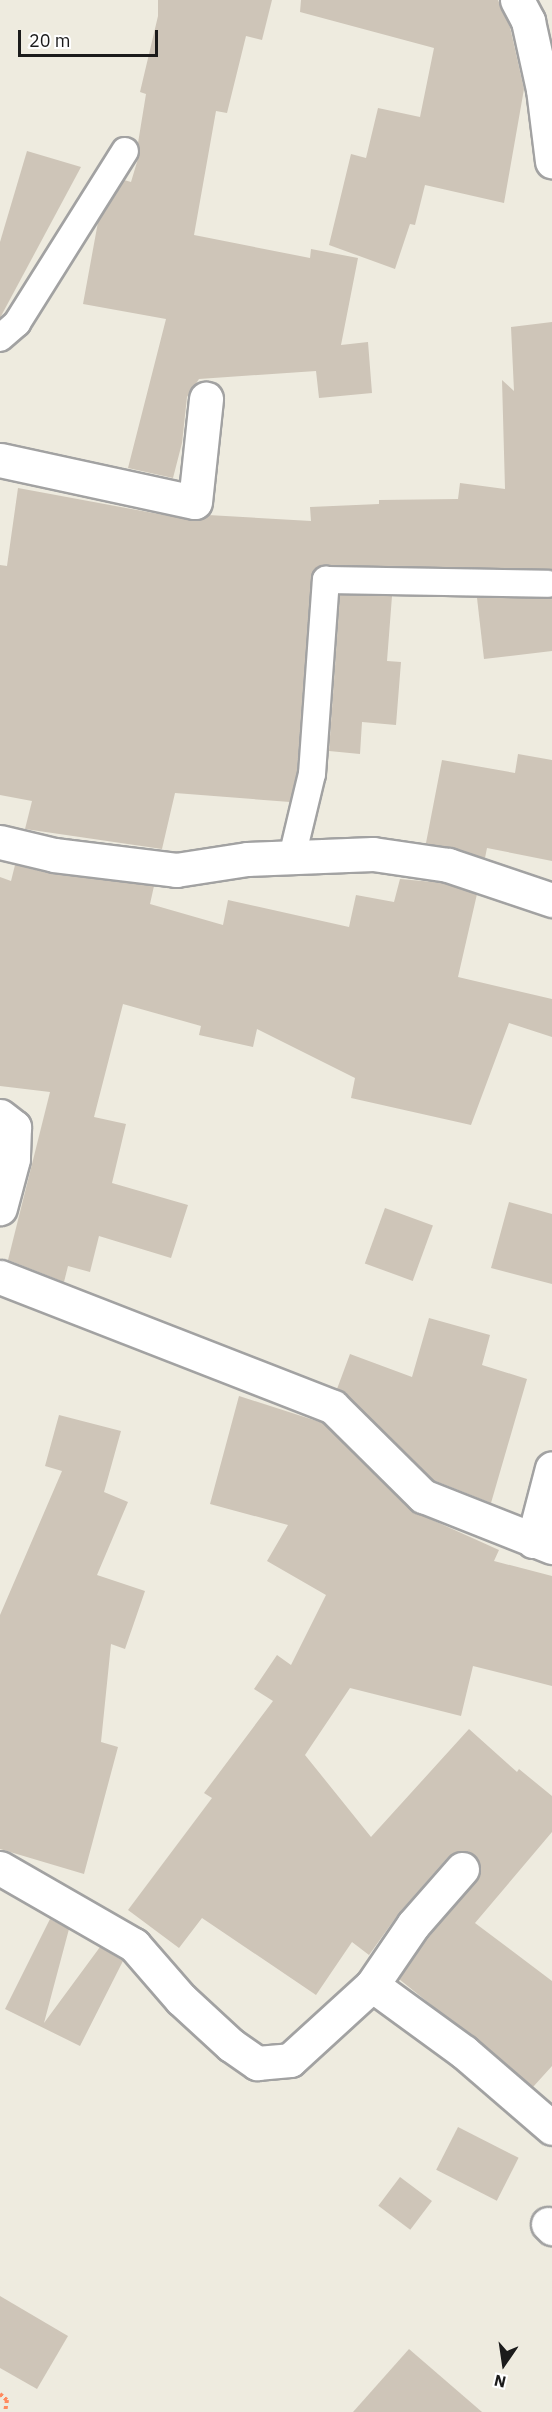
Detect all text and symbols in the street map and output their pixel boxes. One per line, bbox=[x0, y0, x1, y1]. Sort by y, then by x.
scale bar bbox=[21, 18, 160, 56]
text: 20 m bbox=[29, 29, 71, 52]
north arrow bbox=[474, 2334, 534, 2394]
text: N bbox=[492, 2370, 508, 2393]

